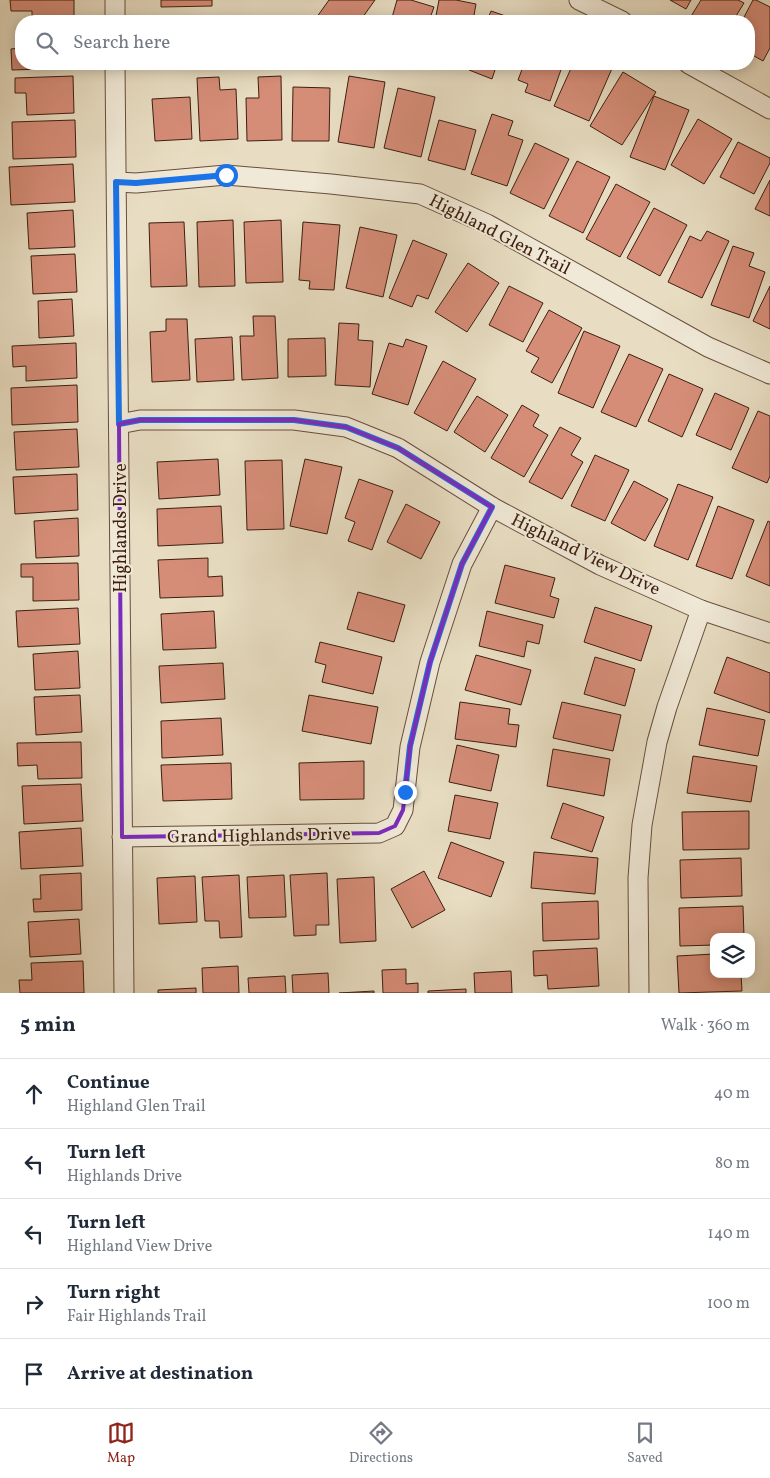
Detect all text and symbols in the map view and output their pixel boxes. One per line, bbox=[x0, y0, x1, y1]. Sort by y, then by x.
search box bbox=[15, 15, 755, 70]
icon: search bbox=[33, 29, 61, 57]
text: Search here bbox=[73, 30, 170, 56]
route start bbox=[215, 164, 238, 187]
street label: Highland Glen Trail bbox=[424, 189, 574, 282]
street label: Highlands Drive bbox=[109, 463, 134, 593]
street label: Highland View Drive bbox=[506, 508, 664, 602]
route end bbox=[394, 781, 417, 804]
street label: Grand Highlands Drive bbox=[167, 822, 351, 851]
map controls bbox=[710, 933, 755, 978]
button: layers bbox=[710, 933, 755, 978]
text: 5 min bbox=[20, 1011, 76, 1040]
text: Walk · 360 m bbox=[661, 1015, 750, 1037]
text: Continue bbox=[67, 1070, 150, 1096]
icon: ahead bbox=[20, 1080, 48, 1108]
text: 40 m bbox=[714, 1083, 750, 1105]
text: Highland Glen Trail bbox=[67, 1096, 205, 1118]
text: Turn left bbox=[67, 1140, 146, 1166]
icon: left bbox=[20, 1150, 48, 1178]
text: 80 m bbox=[715, 1153, 750, 1175]
text: Highlands Drive bbox=[67, 1166, 182, 1188]
text: Turn left bbox=[67, 1210, 146, 1236]
icon: left bbox=[20, 1220, 48, 1248]
text: 140 m bbox=[708, 1223, 750, 1245]
text: Highland View Drive bbox=[67, 1236, 212, 1258]
text: Turn right bbox=[67, 1280, 160, 1306]
icon: right bbox=[20, 1290, 48, 1318]
text: 100 m bbox=[707, 1293, 750, 1315]
text: Fair Highlands Trail bbox=[67, 1306, 206, 1328]
icon: arrive bbox=[20, 1360, 48, 1388]
text: Arrive at destination bbox=[67, 1361, 253, 1387]
tab: Map bbox=[107, 1419, 135, 1468]
tab: Directions bbox=[349, 1419, 413, 1468]
tab: Saved bbox=[627, 1419, 663, 1468]

